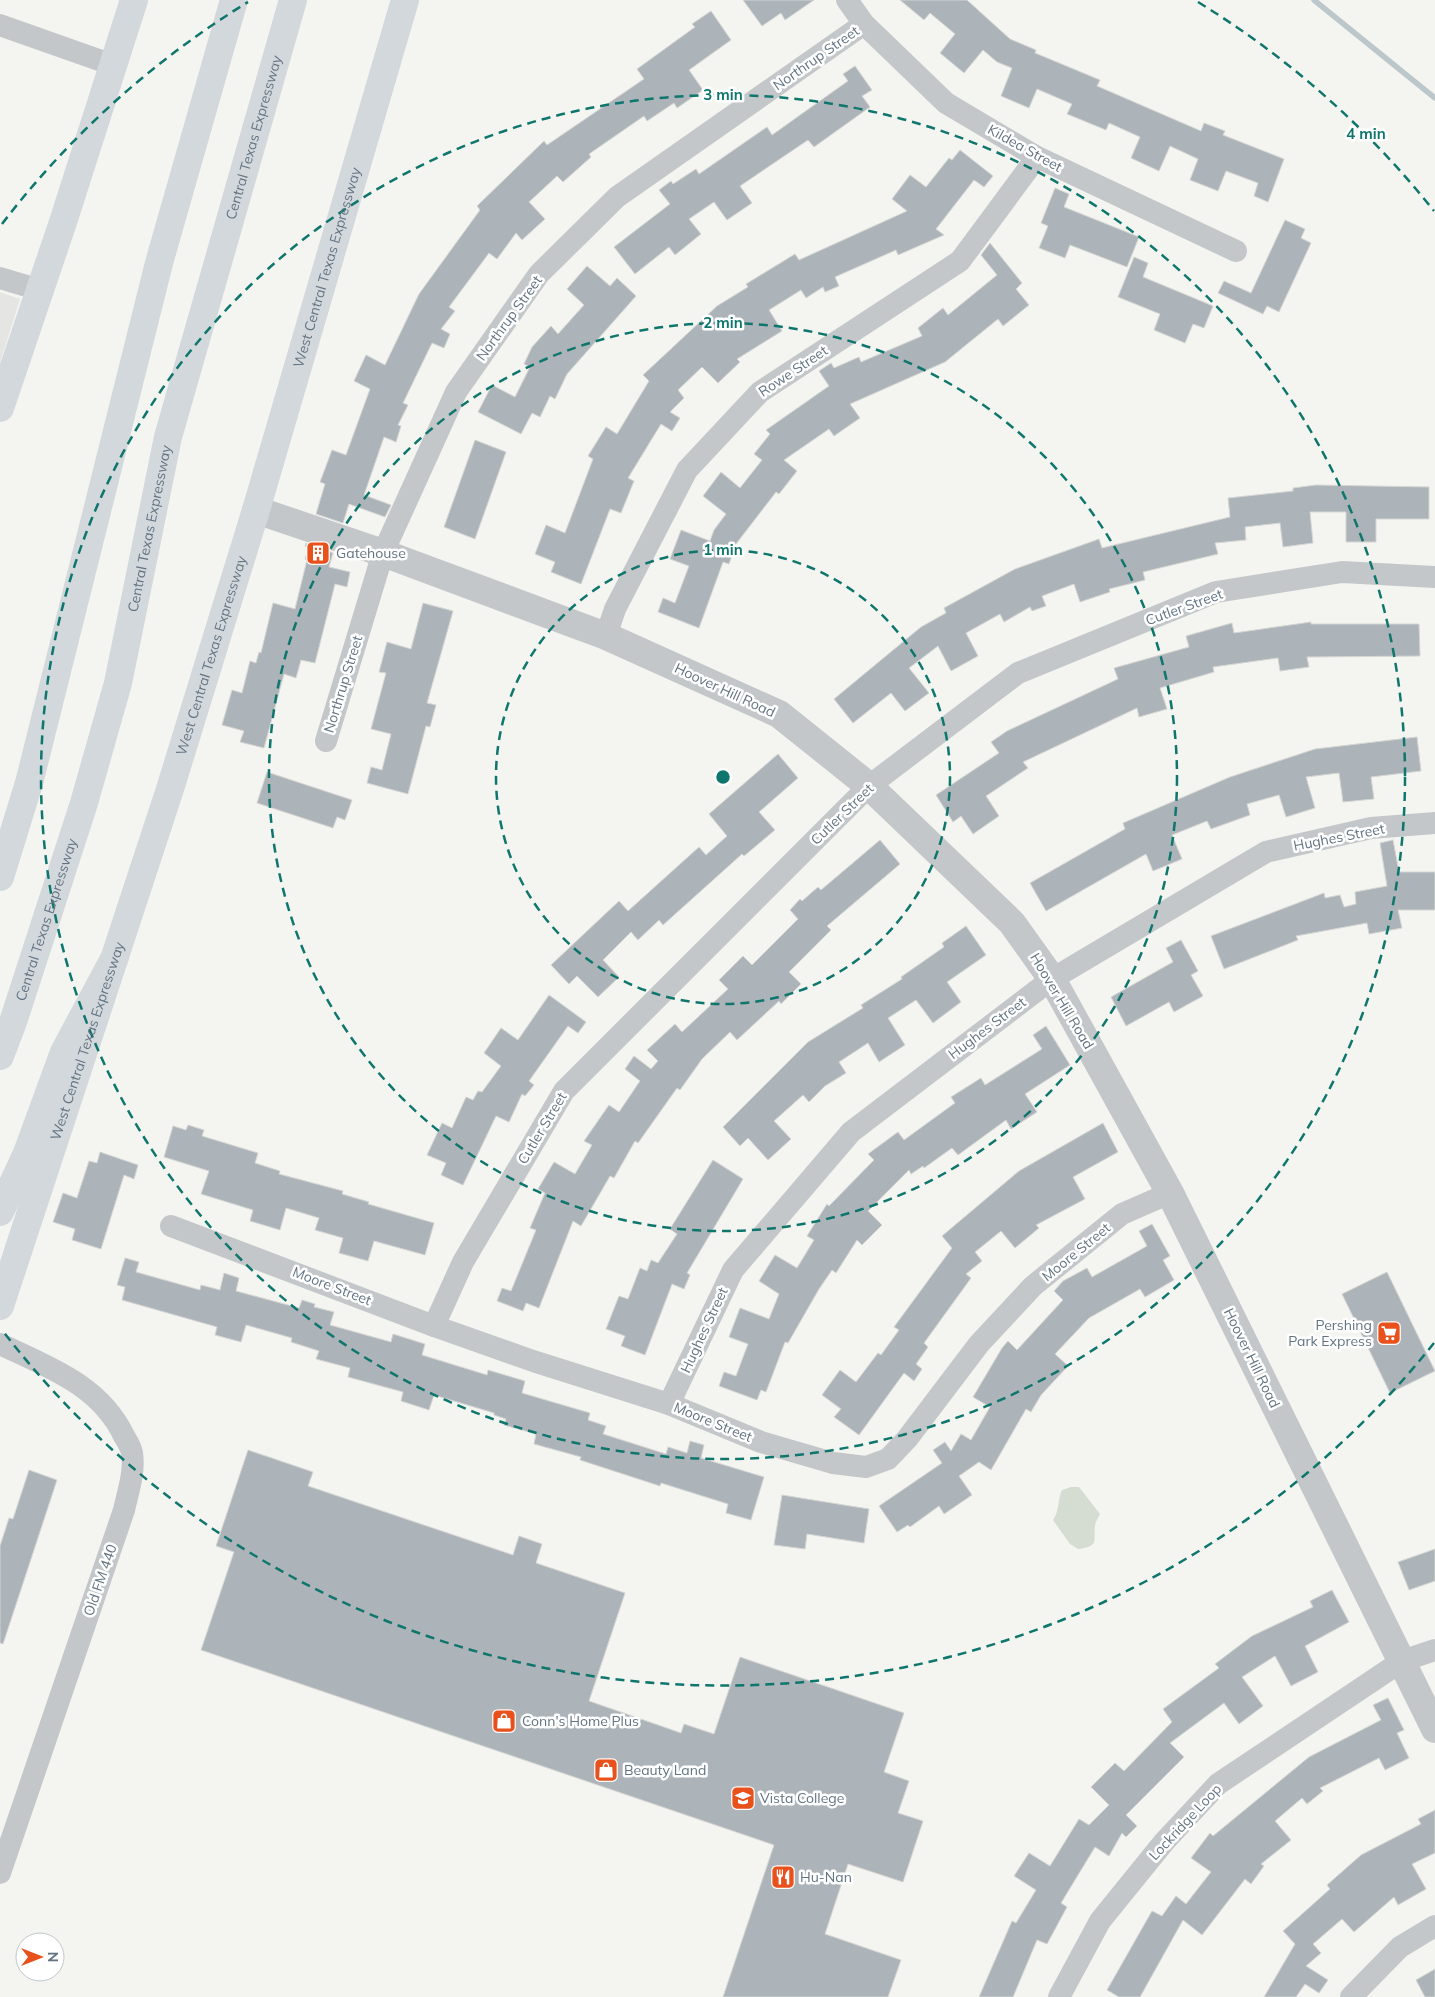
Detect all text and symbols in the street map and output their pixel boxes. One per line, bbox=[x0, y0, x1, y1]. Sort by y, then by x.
street label: Northrup Street bbox=[769, 22, 863, 94]
street label: Central Texas Expressway bbox=[222, 53, 286, 222]
text: 3 min bbox=[703, 85, 743, 104]
street label: Kildea Street bbox=[985, 120, 1065, 176]
text: 4 min bbox=[1346, 124, 1386, 143]
street label: West Central Texas Expressway bbox=[289, 165, 365, 370]
street label: Northrup Street bbox=[472, 272, 546, 364]
text: 2 min bbox=[703, 313, 743, 332]
street label: Rowe Street bbox=[755, 341, 831, 401]
street label: Central Texas Expressway bbox=[124, 443, 175, 614]
building icon: Gatehouse bbox=[305, 540, 331, 566]
text: 1 min bbox=[703, 540, 743, 559]
place label: Gatehouse bbox=[336, 544, 406, 562]
street label: West Central Texas Expressway bbox=[172, 553, 251, 757]
street label: Cutler Street bbox=[1143, 585, 1225, 629]
street label: Northrup Street bbox=[320, 633, 366, 735]
street label: Hoover Hill Road bbox=[672, 659, 778, 721]
centre of rings bbox=[714, 768, 732, 786]
street label: Cutler Street bbox=[807, 779, 877, 849]
street label: Hughes Street bbox=[1292, 819, 1386, 855]
street label: Central Texas Expressway bbox=[11, 835, 81, 1003]
street label: West Central Texas Expressway bbox=[46, 939, 128, 1142]
street label: Hoover Hill Road bbox=[1026, 950, 1098, 1052]
street label: Hughes Street bbox=[945, 993, 1029, 1063]
street label: Cutler Street bbox=[513, 1089, 571, 1167]
street label: Moore Street bbox=[1038, 1219, 1114, 1285]
street label: Moore Street bbox=[290, 1263, 374, 1309]
street label: Hughes Street bbox=[676, 1284, 732, 1376]
street label: Hoover Hill Road bbox=[1220, 1305, 1284, 1411]
place label: Pershing Park Express bbox=[1288, 1316, 1372, 1350]
supermarket icon: Pershing Park Express bbox=[1376, 1320, 1402, 1346]
street label: Moore Street bbox=[671, 1398, 755, 1446]
street label: Old FM 440 bbox=[79, 1542, 121, 1618]
shop icon: Conn's Home Plus bbox=[491, 1708, 517, 1734]
place label: Conn's Home Plus bbox=[522, 1712, 639, 1730]
shop icon: Beauty Land bbox=[593, 1757, 619, 1783]
place label: Beauty Land bbox=[624, 1761, 706, 1779]
street label: Lockridge Loop bbox=[1145, 1780, 1225, 1864]
school or university icon: Vista College bbox=[730, 1785, 756, 1811]
place label: Vista College bbox=[760, 1789, 844, 1807]
restaurant icon: Hu-Nan bbox=[770, 1864, 796, 1890]
place label: Hu-Nan bbox=[800, 1868, 852, 1886]
north arrow bbox=[15, 1932, 65, 1982]
text: N bbox=[44, 1952, 62, 1962]

